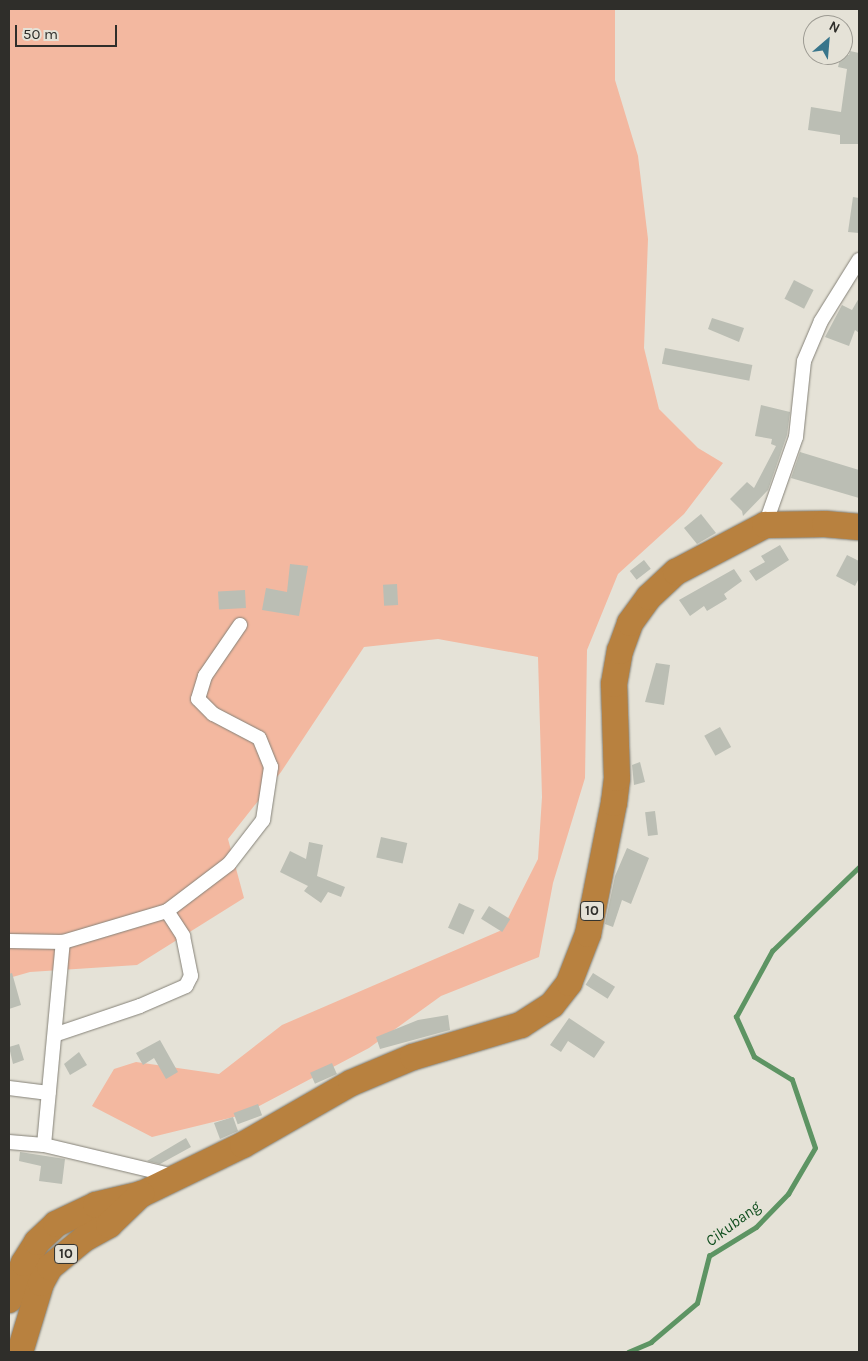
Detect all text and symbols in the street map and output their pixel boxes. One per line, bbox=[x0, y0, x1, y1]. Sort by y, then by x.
scale bar bbox=[18, 15, 120, 47]
north arrow bbox=[803, 15, 853, 65]
text: N bbox=[826, 17, 843, 37]
text: 50 m bbox=[23, 25, 58, 43]
road number: 10 bbox=[580, 899, 604, 922]
water label: Cikubang bbox=[702, 1197, 764, 1251]
road number: 10 bbox=[54, 1242, 78, 1266]

